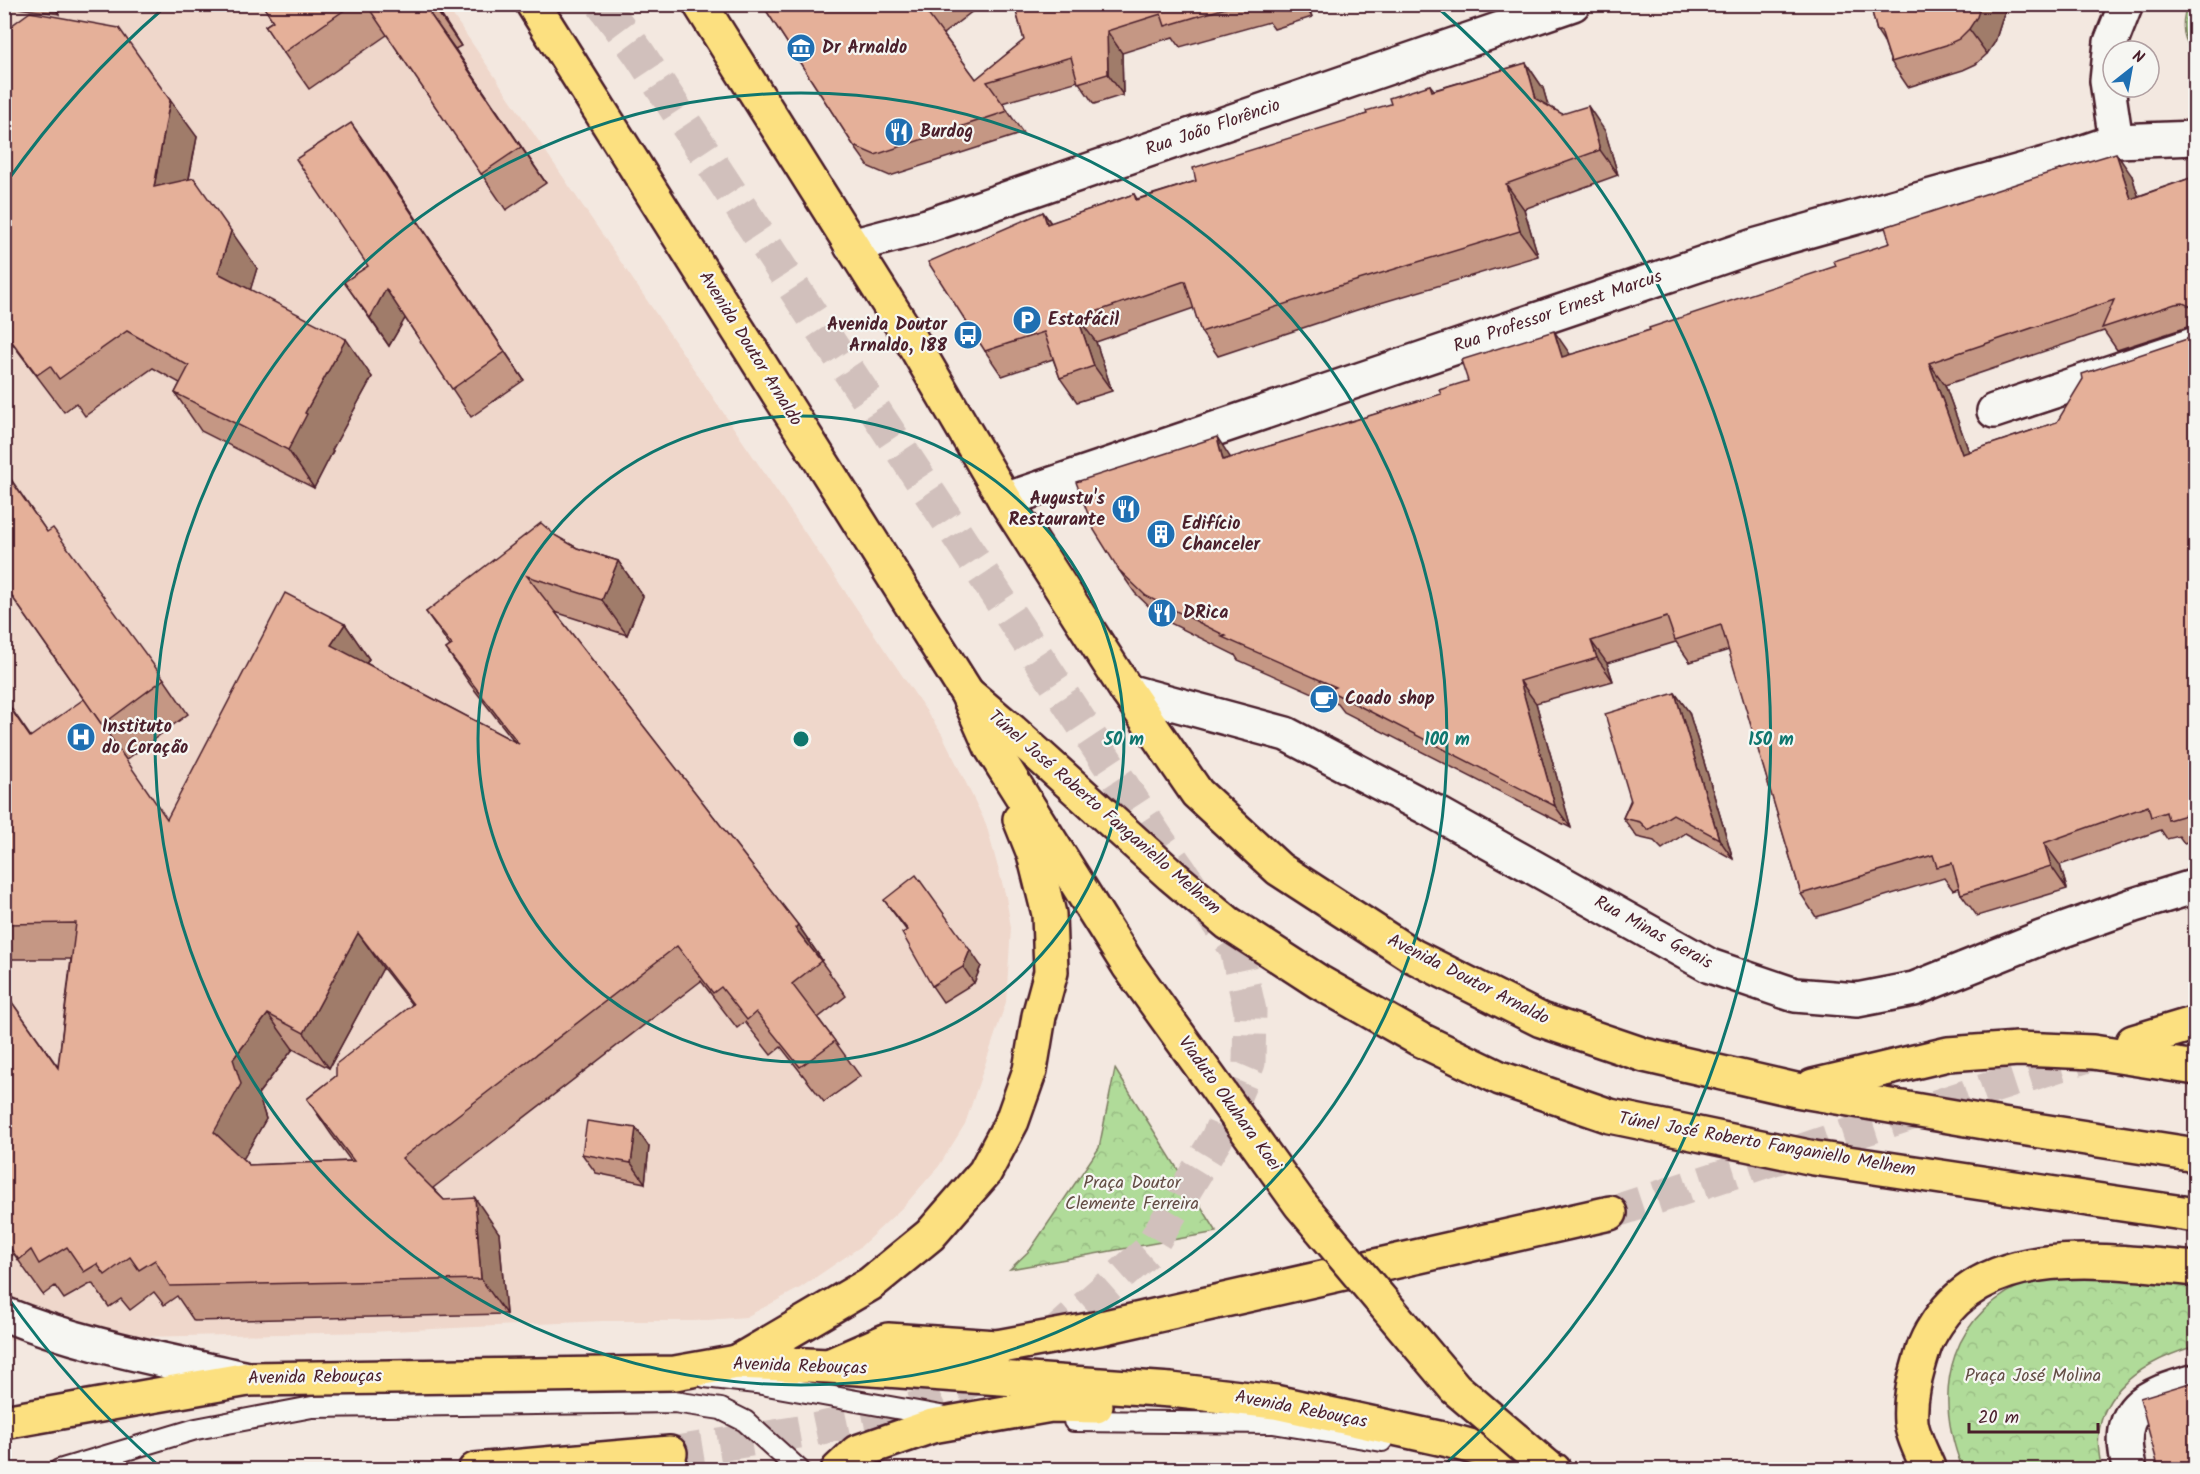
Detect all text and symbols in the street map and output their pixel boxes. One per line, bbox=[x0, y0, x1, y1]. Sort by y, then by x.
museum icon: Dr Arnaldo bbox=[785, 32, 817, 64]
place label: Dr Arnaldo bbox=[822, 34, 907, 63]
north arrow bbox=[2101, 39, 2161, 99]
text: N bbox=[2127, 44, 2149, 71]
street label: Rua João Florêncio bbox=[1142, 91, 1284, 165]
restaurant icon: Burdog bbox=[883, 116, 915, 148]
place label: Burdog bbox=[920, 118, 973, 147]
street label: Rua Professor Ernest Marcus bbox=[1450, 262, 1667, 361]
street label: Avenida Doutor Arnaldo bbox=[690, 266, 810, 432]
parking icon: Estafácil bbox=[1011, 304, 1043, 336]
place label: Estafácil bbox=[1048, 306, 1119, 335]
place label: Avenida Doutor Arnaldo, 188 bbox=[827, 311, 948, 361]
bus stop icon: Avenida Doutor Arnaldo, 188 bbox=[952, 319, 984, 351]
place label: Augustu's Restaurante bbox=[1008, 485, 1106, 535]
restaurant icon: Augustu's Restaurante bbox=[1110, 493, 1142, 525]
place label: Edifício Chanceler bbox=[1182, 510, 1262, 560]
building icon: Edifício Chanceler bbox=[1145, 518, 1177, 550]
restaurant icon: DRica bbox=[1146, 597, 1178, 629]
place label: DRica bbox=[1183, 599, 1228, 628]
cafe icon: Coado shop bbox=[1308, 683, 1340, 715]
place label: Coado shop bbox=[1345, 685, 1435, 714]
street label: Túnel José Roberto Fanganiello Melhem bbox=[981, 703, 1227, 923]
place label: Instituto do Coração bbox=[102, 713, 188, 763]
hospital icon: Instituto do Coração bbox=[65, 721, 97, 753]
text: 50 m bbox=[1103, 726, 1144, 755]
text: 100 m bbox=[1424, 726, 1470, 755]
text: 150 m bbox=[1748, 726, 1794, 755]
centre of rings bbox=[791, 729, 811, 749]
street label: Rua Minas Gerais bbox=[1588, 888, 1718, 978]
street label: Avenida Doutor Arnaldo bbox=[1382, 927, 1554, 1033]
street label: Viaduto Okuhara Koei bbox=[1170, 1030, 1289, 1178]
street label: Túnel José Roberto Fanganiello Melhem bbox=[1616, 1105, 1918, 1185]
park label: Praça Doutor Clemente Ferreira bbox=[1065, 1169, 1199, 1219]
street label: Avenida Rebouças bbox=[732, 1350, 868, 1384]
street label: Avenida Rebouças bbox=[248, 1362, 383, 1394]
park label: Praça José Molina bbox=[1965, 1362, 2101, 1391]
street label: Avenida Rebouças bbox=[1232, 1383, 1370, 1437]
scale bar bbox=[1969, 1396, 2098, 1434]
text: 20 m bbox=[1978, 1404, 2019, 1433]

